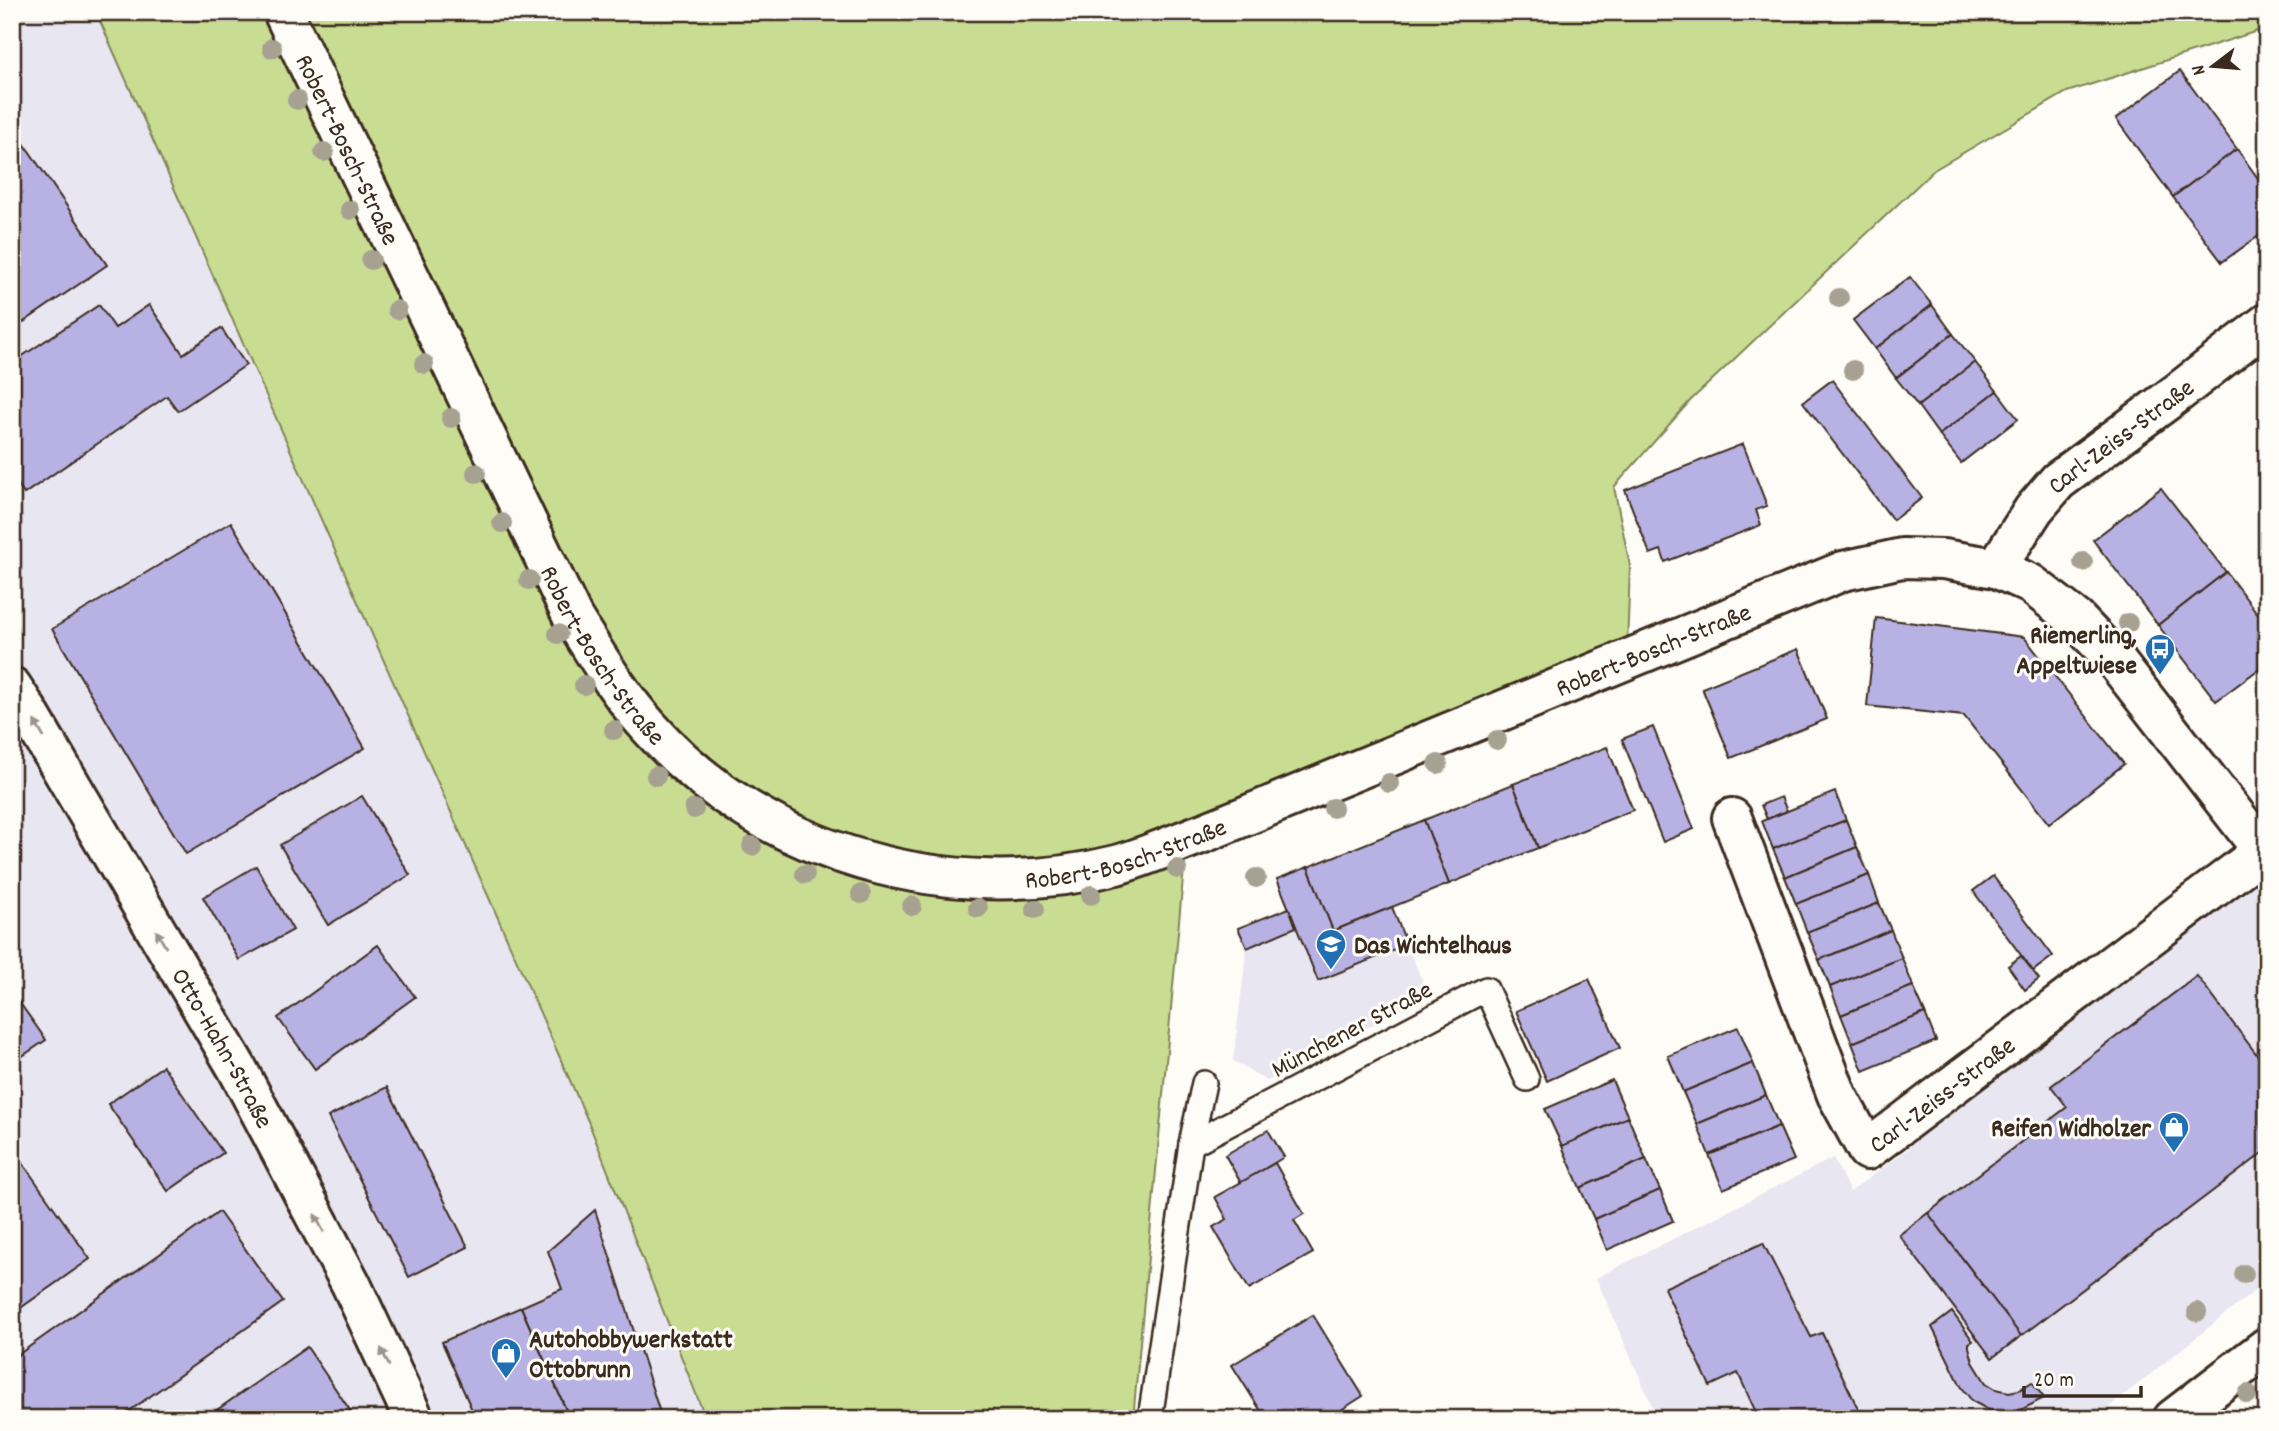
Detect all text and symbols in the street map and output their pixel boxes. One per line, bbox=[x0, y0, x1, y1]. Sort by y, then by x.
north arrow bbox=[2178, 32, 2248, 102]
street label: Robert-Bosch-Straße bbox=[284, 49, 407, 252]
text: N bbox=[2186, 61, 2214, 78]
street label: Carl-Zeiss-Straße bbox=[2040, 371, 2204, 503]
street label: Robert-Bosch-Straße bbox=[529, 560, 672, 755]
street label: Robert-Bosch-Straße bbox=[1551, 596, 1757, 709]
place label: Riemerling, Appeltwiese bbox=[2016, 619, 2137, 686]
bus stop icon: Riemerling, Appeltwiese bbox=[2143, 632, 2177, 676]
one-way arrow bbox=[33, 720, 45, 739]
street label: Robert-Bosch-Straße bbox=[1024, 811, 1233, 901]
school or university icon: Das Wichtelhaus bbox=[1314, 927, 1348, 971]
one-way arrow bbox=[155, 929, 167, 948]
place label: Das Wichtelhaus bbox=[1354, 929, 1512, 966]
street label: Otto-Hahn-Straße bbox=[160, 962, 281, 1136]
street label: Münchener Straße bbox=[1265, 973, 1440, 1089]
street label: Carl-Zeiss-Straße bbox=[1862, 1029, 2024, 1164]
shop icon: Reifen Widholzer bbox=[2157, 1110, 2191, 1154]
place label: Reifen Widholzer bbox=[1991, 1112, 2151, 1149]
one-way arrow bbox=[313, 1213, 325, 1233]
place label: Autohobbywerkstatt Ottobrunn bbox=[529, 1323, 733, 1390]
shop icon: Autohobbywerkstatt Ottobrunn bbox=[489, 1336, 523, 1380]
one-way arrow bbox=[380, 1347, 391, 1367]
scale bar bbox=[2024, 1354, 2141, 1398]
text: 20 m bbox=[2034, 1367, 2074, 1397]

